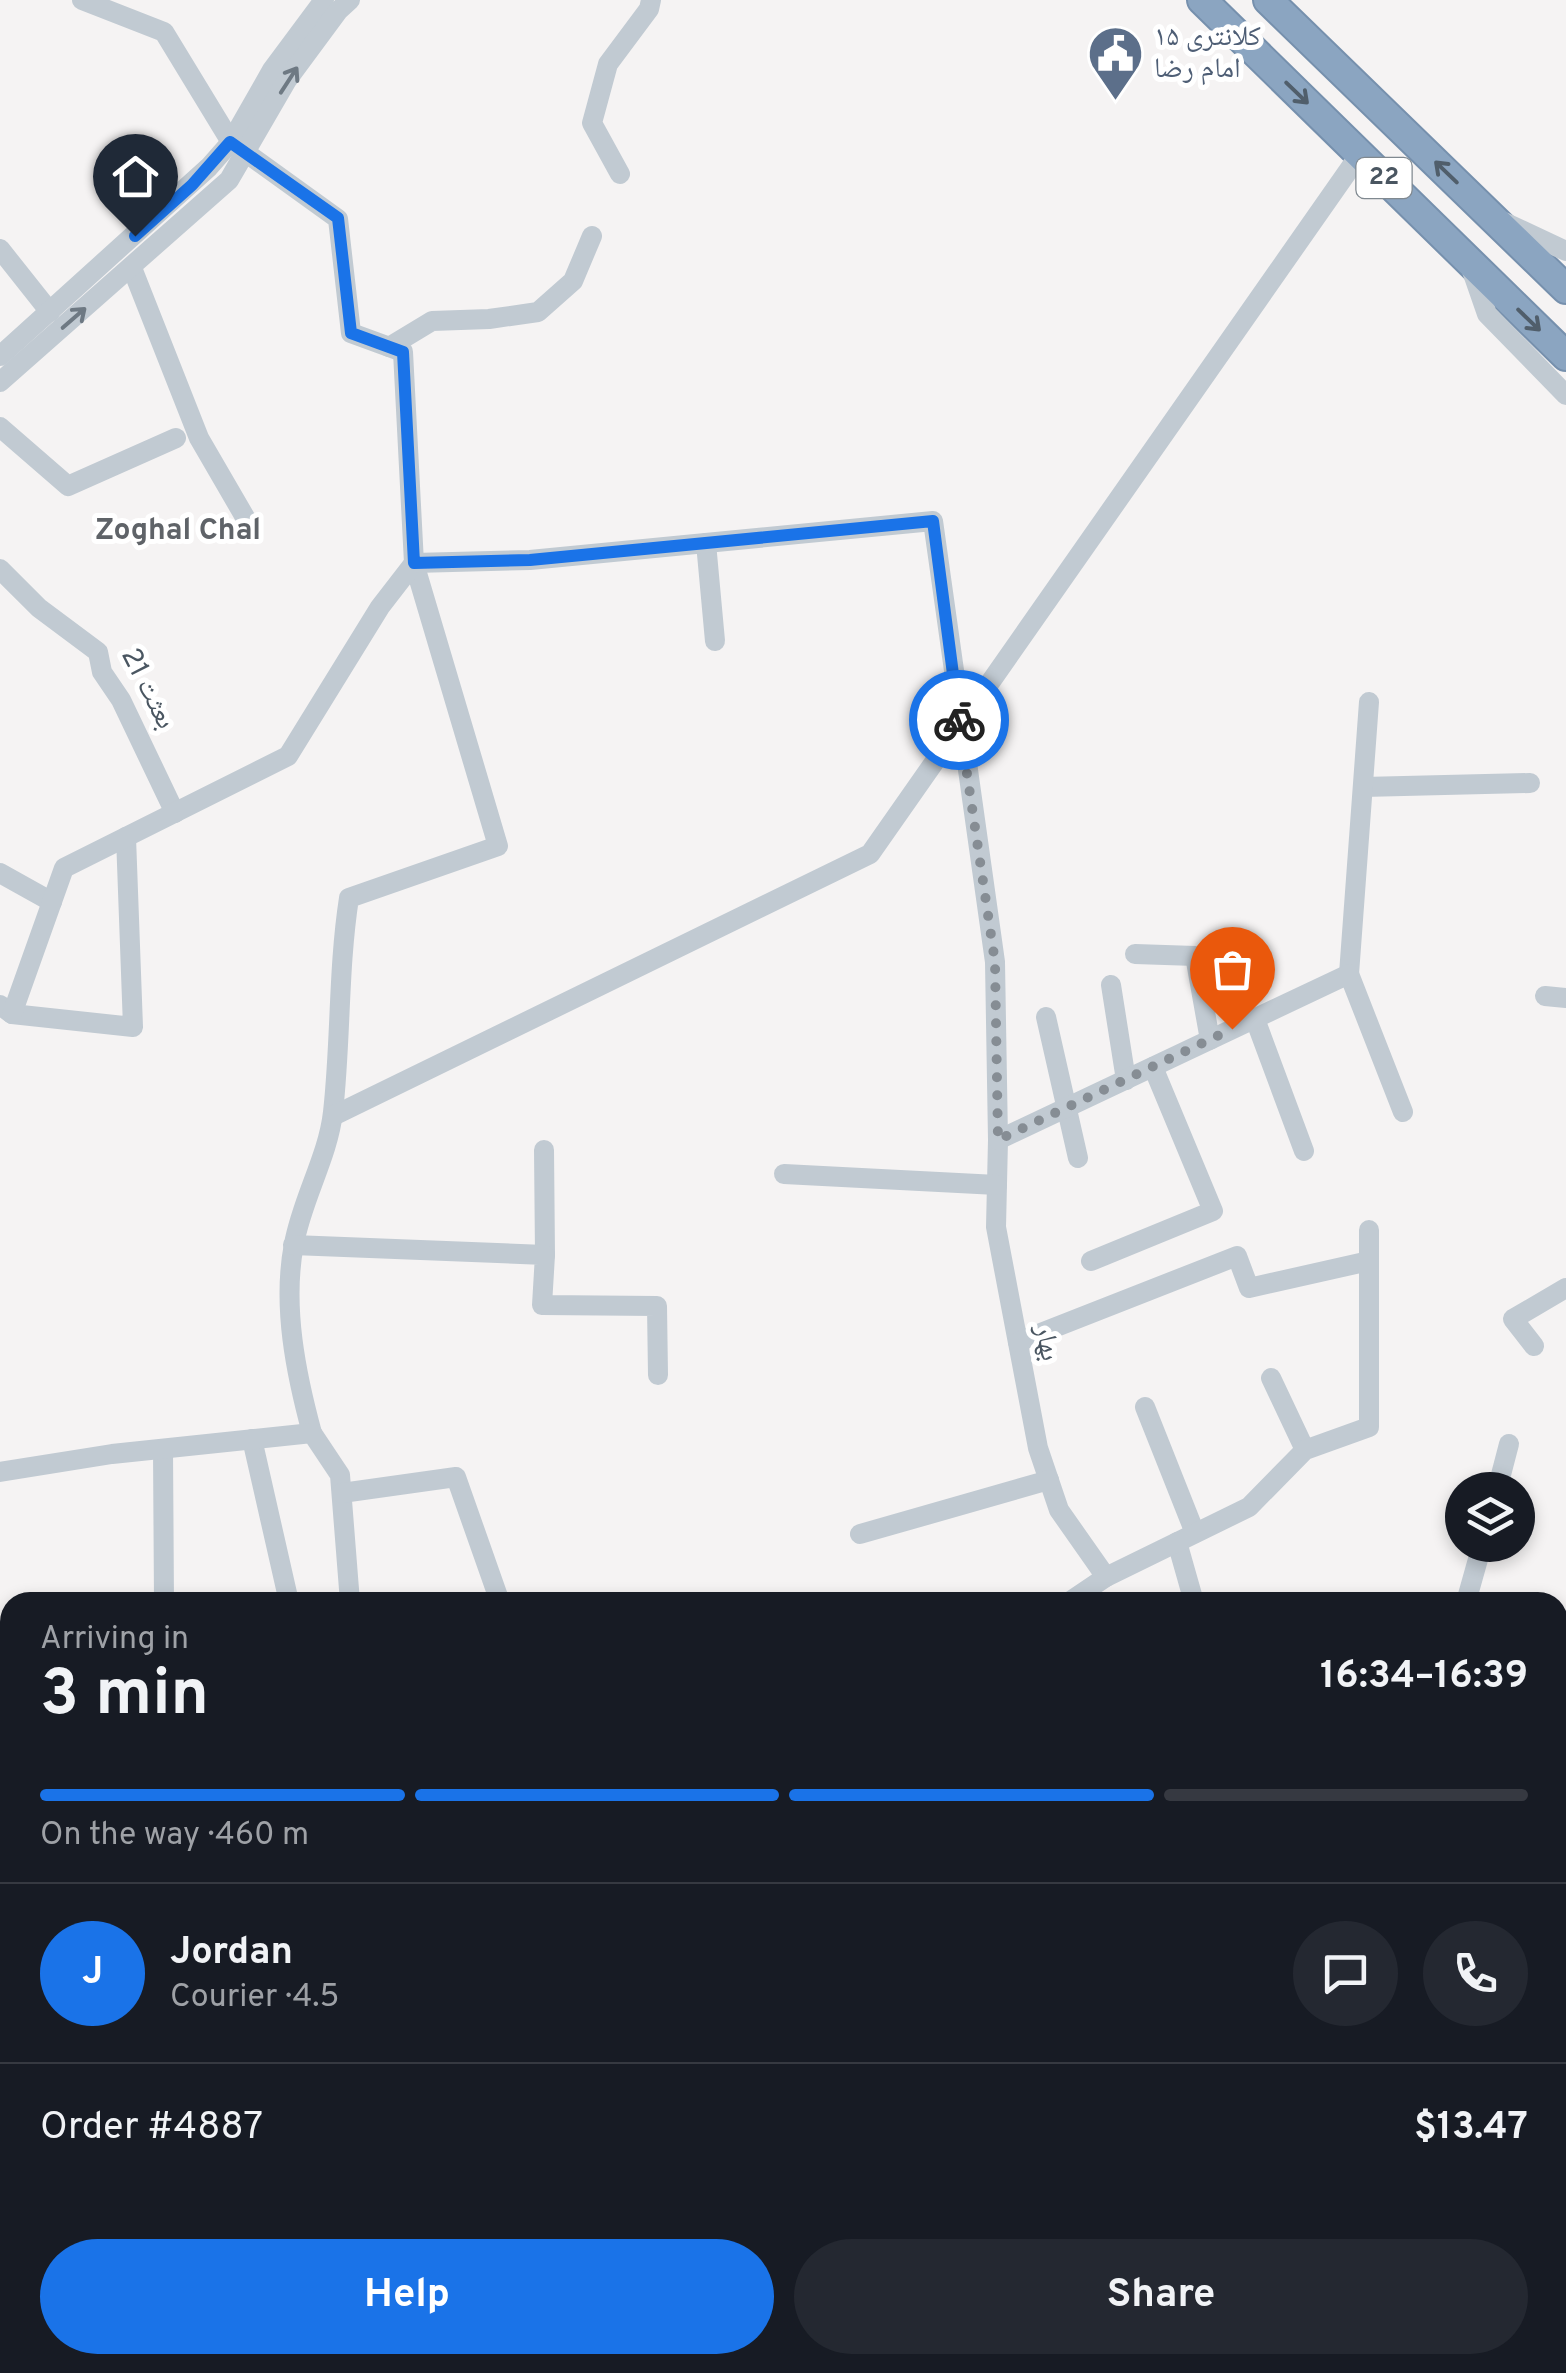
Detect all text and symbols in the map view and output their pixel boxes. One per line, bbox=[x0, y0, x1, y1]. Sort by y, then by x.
place label: کلانتری ۱۵ امام رضا bbox=[1154, 20, 1261, 88]
public building icon: کلانتری ۱۵ امام رضا bbox=[1085, 24, 1145, 103]
one-way arrow bbox=[278, 66, 299, 94]
one-way arrow bbox=[1285, 80, 1309, 104]
pin bbox=[93, 134, 178, 237]
icon: home bbox=[108, 149, 163, 204]
road number: 22 bbox=[1356, 158, 1412, 198]
one-way arrow bbox=[1434, 161, 1458, 185]
one-way arrow bbox=[61, 307, 86, 330]
one-way arrow bbox=[1517, 308, 1541, 332]
district label: Zoghal Chal bbox=[95, 513, 261, 550]
street label: بعثت 21 bbox=[111, 642, 183, 736]
courier bbox=[909, 670, 1009, 770]
icon: bike bbox=[932, 693, 987, 748]
pin bbox=[1190, 927, 1275, 1030]
icon: bag bbox=[1205, 942, 1260, 997]
street label: بهار bbox=[1025, 1321, 1067, 1364]
map controls bbox=[1445, 1472, 1535, 1562]
button: layers bbox=[1445, 1472, 1535, 1562]
text: Arriving in bbox=[40, 1620, 189, 1660]
text: 16:34–16:39 bbox=[1320, 1653, 1528, 1702]
text: 3 min bbox=[40, 1656, 209, 1738]
text: On the way · 460 m bbox=[40, 1816, 309, 1856]
button: chat bbox=[1293, 1921, 1398, 2026]
button: phone bbox=[1423, 1921, 1528, 2026]
text: Jordan bbox=[170, 1929, 293, 1978]
text: J bbox=[82, 1949, 103, 1998]
text: Courier · 4.5 bbox=[170, 1978, 339, 2018]
text: Order #4887 bbox=[40, 2104, 263, 2153]
text: $13.47 bbox=[1414, 2104, 1528, 2153]
button: Help bbox=[40, 2239, 774, 2354]
button: Share bbox=[794, 2239, 1528, 2354]

